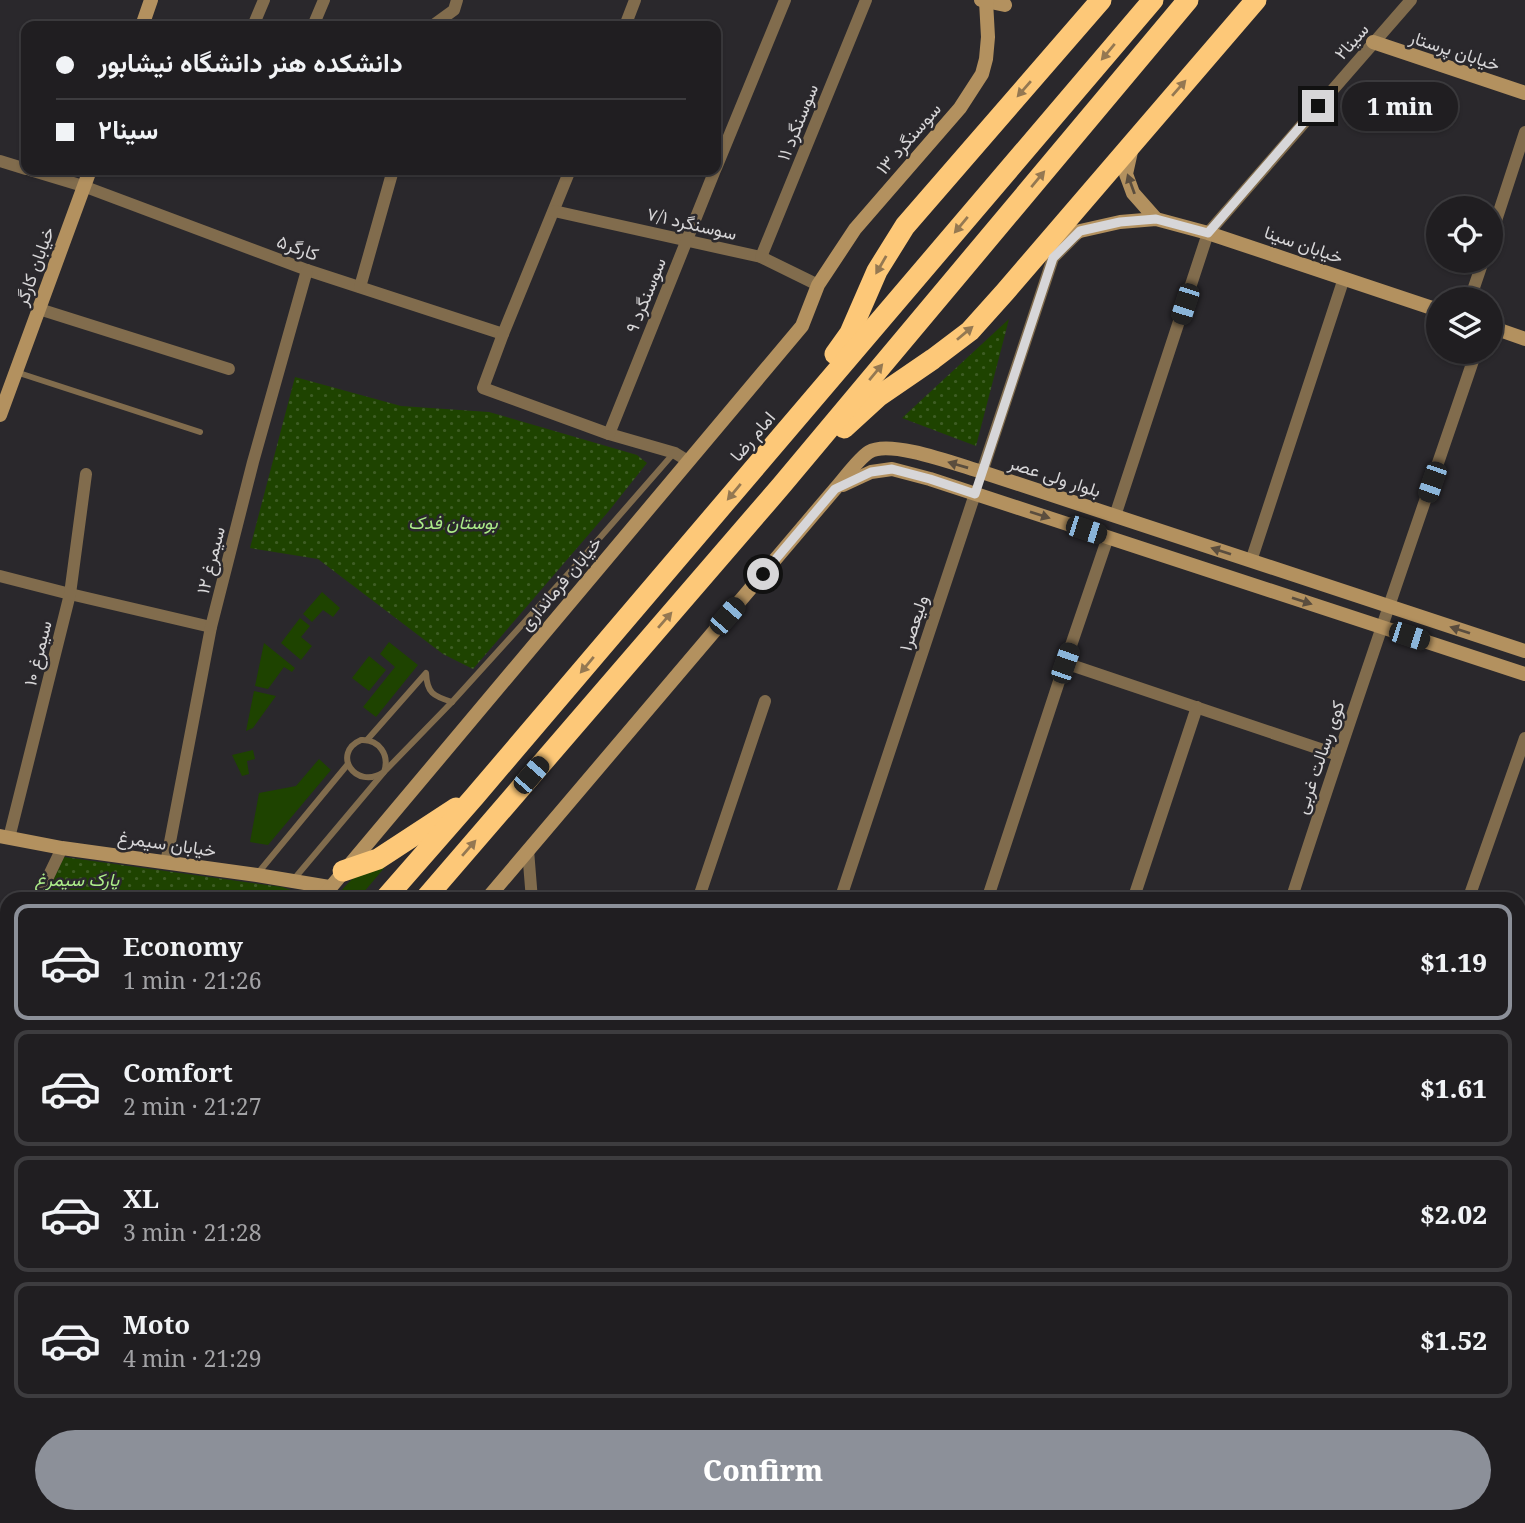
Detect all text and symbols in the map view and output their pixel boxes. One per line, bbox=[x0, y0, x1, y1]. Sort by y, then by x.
street label: سینا۲ bbox=[1329, 18, 1373, 64]
street label: خیابان پرستار bbox=[1405, 24, 1503, 77]
one-way arrow bbox=[1100, 43, 1116, 61]
text: دانشکده هنر دانشگاه نیشابور bbox=[98, 44, 403, 80]
street label: سوسنگرد ۱۱ bbox=[771, 80, 823, 164]
one-way arrow bbox=[1017, 80, 1032, 97]
one-way arrow bbox=[1171, 80, 1186, 97]
callout: 1 min bbox=[1342, 82, 1458, 130]
route end bbox=[1302, 90, 1334, 122]
text: 1 min bbox=[1367, 90, 1433, 122]
street label: سوسنگرد ۱۳ bbox=[870, 97, 946, 179]
text: سینا۲ bbox=[98, 111, 158, 147]
one-way arrow bbox=[1030, 170, 1045, 187]
one-way arrow bbox=[1125, 173, 1136, 194]
map controls bbox=[1426, 196, 1503, 364]
button: locate bbox=[1426, 196, 1503, 273]
street label: سوسنگرد ۷/۱ bbox=[645, 201, 739, 245]
one-way arrow bbox=[954, 217, 969, 234]
street label: خیابان سینا bbox=[1261, 219, 1347, 269]
street label: خیابان کارگر bbox=[8, 223, 59, 310]
street label: کارگر۵ bbox=[274, 228, 322, 266]
street label: سوسنگرد ۹ bbox=[619, 254, 671, 336]
one-way arrow bbox=[875, 255, 887, 274]
car bbox=[1169, 281, 1202, 327]
button: layers bbox=[1426, 287, 1503, 364]
one-way arrow bbox=[956, 325, 974, 341]
one-way arrow bbox=[869, 363, 884, 381]
street label: امام رضا bbox=[724, 406, 781, 467]
street label: بلوار ولی عصر bbox=[1005, 450, 1104, 502]
car bbox=[1416, 459, 1449, 505]
one-way arrow bbox=[947, 460, 968, 470]
one-way arrow bbox=[726, 483, 742, 501]
park label: بوستان فدک bbox=[408, 510, 498, 534]
one-way arrow bbox=[1029, 510, 1050, 521]
car bbox=[1063, 514, 1110, 546]
street label: سیمرغ ۱۲ bbox=[190, 524, 231, 596]
street label: خیابان فرمانداری bbox=[514, 531, 606, 635]
one-way arrow bbox=[1210, 545, 1231, 556]
route start bbox=[747, 558, 779, 590]
street label: ولیعصر۱ bbox=[893, 592, 933, 654]
car bbox=[706, 593, 749, 639]
one-way arrow bbox=[1292, 596, 1313, 606]
one-way arrow bbox=[657, 611, 673, 629]
street label: سیمرغ ۱۰ bbox=[17, 618, 58, 688]
car bbox=[1386, 620, 1433, 652]
one-way arrow bbox=[1450, 624, 1471, 635]
car bbox=[1049, 640, 1082, 686]
one-way arrow bbox=[580, 657, 595, 674]
street label: کوی رسالت غربی bbox=[1288, 697, 1350, 817]
car bbox=[510, 752, 553, 798]
street label: خیابان سیمرغ bbox=[116, 824, 218, 863]
one-way arrow bbox=[461, 839, 477, 857]
park label: پارک سیمرغ bbox=[35, 867, 120, 893]
text: Economy bbox=[123, 928, 243, 964]
icon: car bbox=[39, 931, 102, 994]
text: $1.19 bbox=[1420, 944, 1487, 980]
text: 1 min · 21:26 bbox=[123, 964, 261, 996]
text: Comfort bbox=[123, 1054, 233, 1090]
icon: car bbox=[39, 1057, 102, 1120]
text: $1.61 bbox=[1420, 1070, 1487, 1106]
text: 2 min · 21:27 bbox=[123, 1090, 261, 1122]
text: XL bbox=[123, 1180, 159, 1216]
icon: car bbox=[39, 1183, 102, 1246]
text: $2.02 bbox=[1420, 1196, 1487, 1232]
text: 3 min · 21:28 bbox=[123, 1216, 261, 1248]
text: Moto bbox=[123, 1306, 190, 1342]
icon: car bbox=[39, 1309, 102, 1372]
text: $1.52 bbox=[1420, 1322, 1487, 1358]
text: 4 min · 21:29 bbox=[123, 1342, 261, 1374]
button: Confirm bbox=[35, 1430, 1491, 1510]

